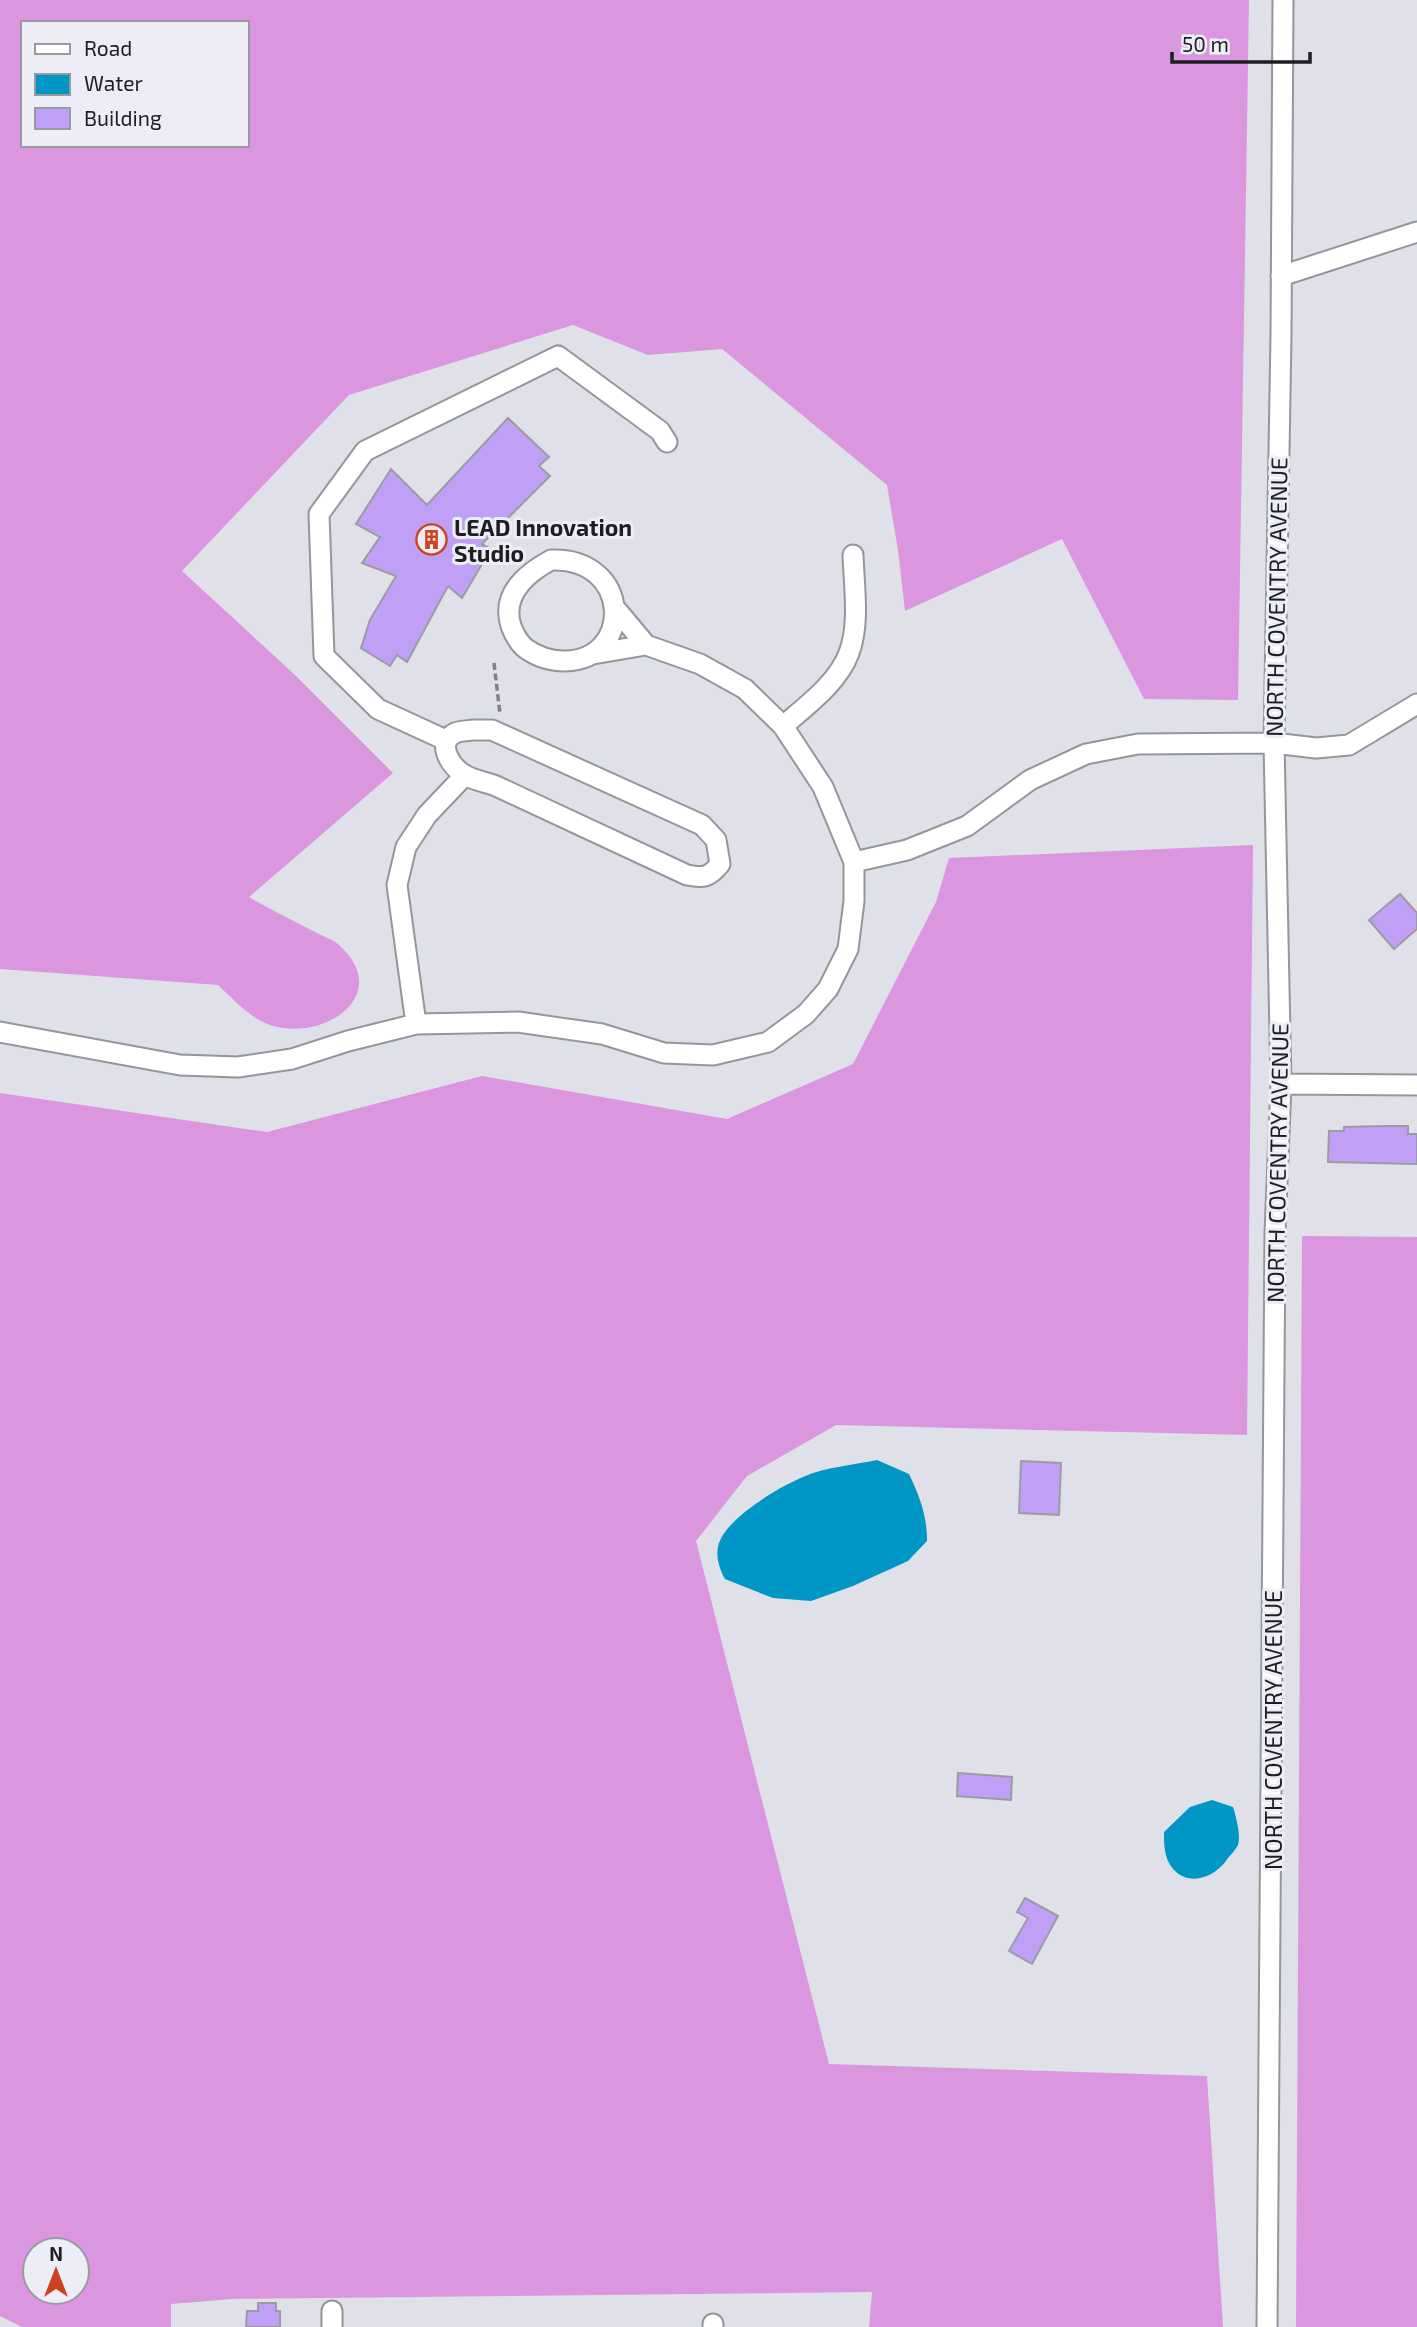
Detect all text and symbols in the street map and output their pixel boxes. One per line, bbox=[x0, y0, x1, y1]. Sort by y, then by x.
legend bbox=[21, 21, 248, 147]
scale bar bbox=[1172, 21, 1310, 65]
text: 50 m bbox=[1182, 31, 1229, 56]
text: Road bbox=[84, 35, 132, 60]
text: Water bbox=[84, 70, 143, 95]
text: Building bbox=[84, 105, 162, 130]
street label: NORTH COVENTRY AVENUE bbox=[1260, 457, 1292, 737]
place label: LEAD Innovation Studio bbox=[454, 513, 632, 567]
building icon: LEAD Innovation Studio bbox=[414, 523, 448, 557]
street label: NORTH COVENTRY AVENUE bbox=[1261, 1023, 1293, 1303]
street label: NORTH COVENTRY AVENUE bbox=[1259, 1590, 1287, 1870]
north arrow bbox=[21, 2236, 91, 2306]
text: N bbox=[49, 2242, 63, 2265]

